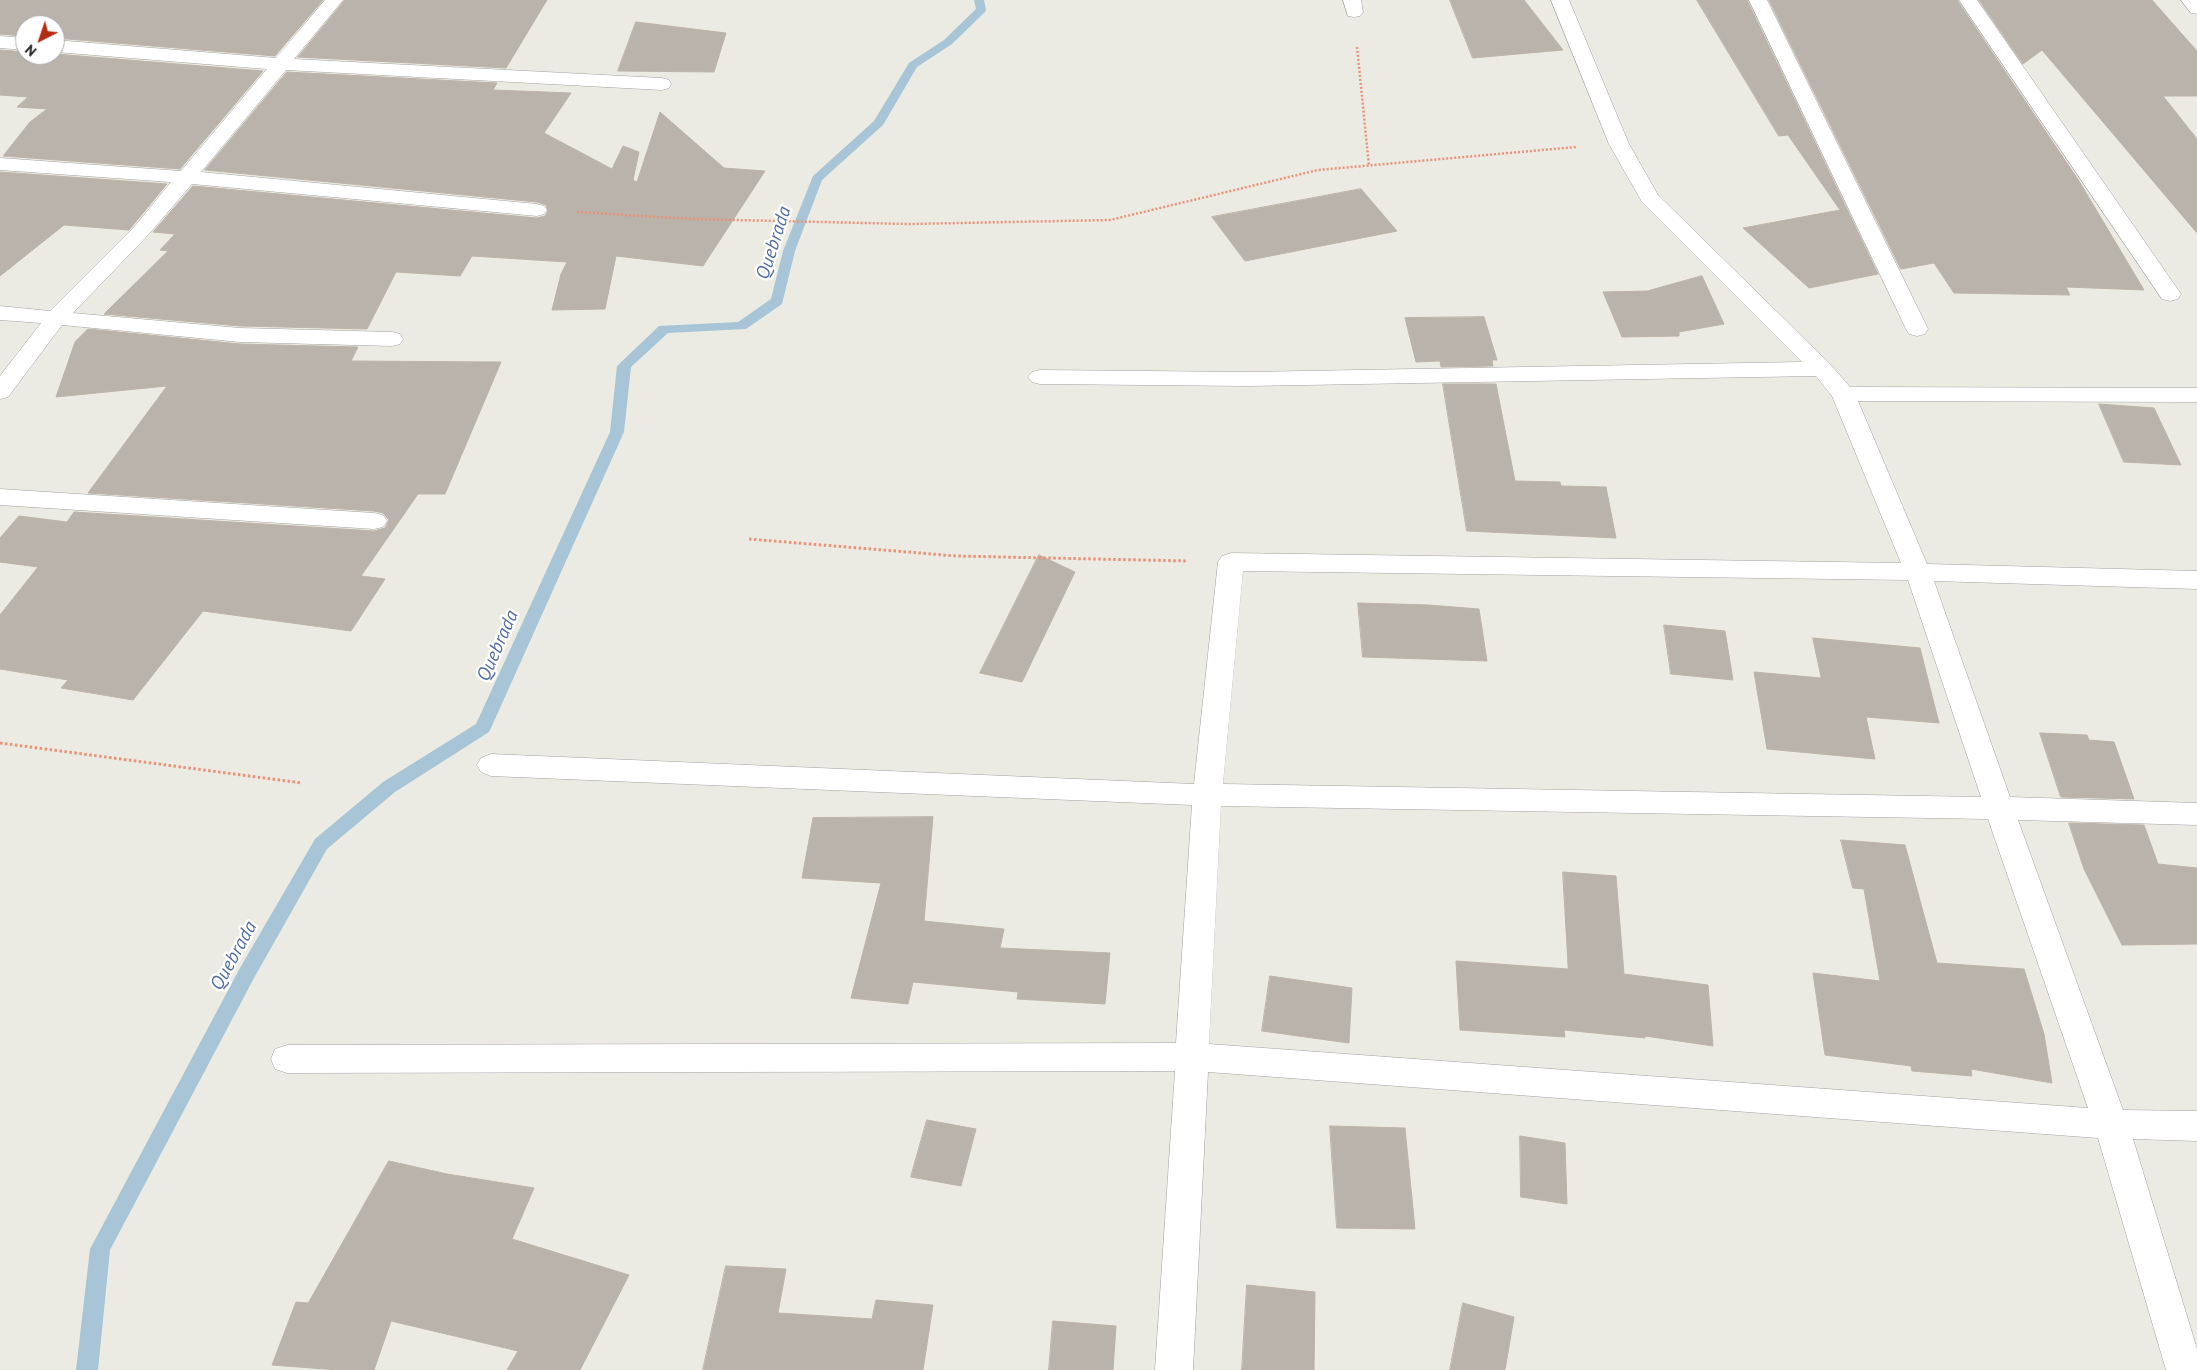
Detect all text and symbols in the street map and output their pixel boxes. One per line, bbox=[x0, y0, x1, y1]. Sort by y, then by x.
north arrow bbox=[15, 15, 65, 65]
text: N bbox=[21, 41, 40, 60]
water label: Quebrada bbox=[752, 204, 796, 282]
water label: Quebrada bbox=[472, 607, 524, 685]
water label: Quebrada bbox=[206, 918, 262, 994]

